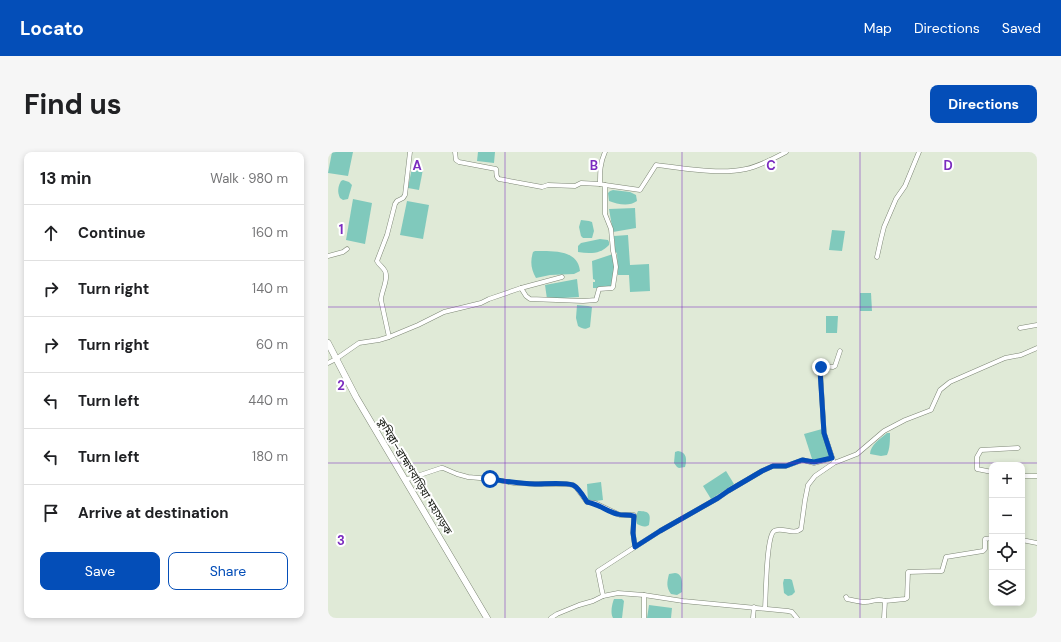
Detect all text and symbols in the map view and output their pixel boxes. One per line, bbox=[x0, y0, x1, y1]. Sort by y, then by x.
text: Locato bbox=[20, 16, 84, 41]
text: Map bbox=[864, 19, 892, 37]
text: Directions bbox=[914, 19, 980, 37]
text: Saved bbox=[1002, 19, 1041, 37]
button: Directions bbox=[930, 85, 1037, 123]
text: Find us bbox=[24, 86, 122, 123]
text: A bbox=[412, 157, 422, 174]
text: B bbox=[590, 157, 598, 174]
text: C bbox=[766, 157, 776, 174]
text: D bbox=[943, 157, 953, 174]
text: 13 min bbox=[40, 167, 92, 189]
text: Walk · 980 m bbox=[210, 170, 288, 187]
text: 1 bbox=[339, 221, 343, 238]
icon: ahead bbox=[40, 222, 62, 244]
text: Continue bbox=[78, 223, 146, 243]
text: 160 m bbox=[252, 224, 288, 241]
icon: right bbox=[40, 278, 62, 300]
text: Turn right bbox=[78, 279, 149, 299]
text: 140 m bbox=[252, 280, 288, 297]
icon: right bbox=[40, 334, 62, 356]
text: Turn right bbox=[78, 335, 149, 355]
text: 60 m bbox=[256, 336, 288, 353]
route end bbox=[812, 358, 830, 376]
text: 2 bbox=[337, 377, 345, 394]
icon: left bbox=[40, 390, 62, 412]
text: Turn left bbox=[78, 391, 139, 411]
text: 440 m bbox=[248, 392, 288, 409]
street label: কুমিল্লা–ব্রাহ্মণবাড়িয়া মহাসড়ক bbox=[374, 414, 456, 537]
icon: left bbox=[40, 446, 62, 468]
text: Turn left bbox=[78, 447, 139, 467]
text: 180 m bbox=[252, 448, 288, 465]
map controls bbox=[989, 462, 1025, 606]
button: + bbox=[989, 462, 1025, 498]
route start bbox=[481, 470, 499, 488]
button: − bbox=[989, 498, 1025, 534]
icon: arrive bbox=[40, 502, 62, 524]
text: Arrive at destination bbox=[78, 503, 229, 523]
text: 3 bbox=[337, 532, 345, 549]
button: locate bbox=[989, 534, 1025, 570]
button: Save bbox=[40, 552, 160, 590]
button: Share bbox=[168, 552, 288, 590]
button: layers bbox=[989, 570, 1025, 606]

